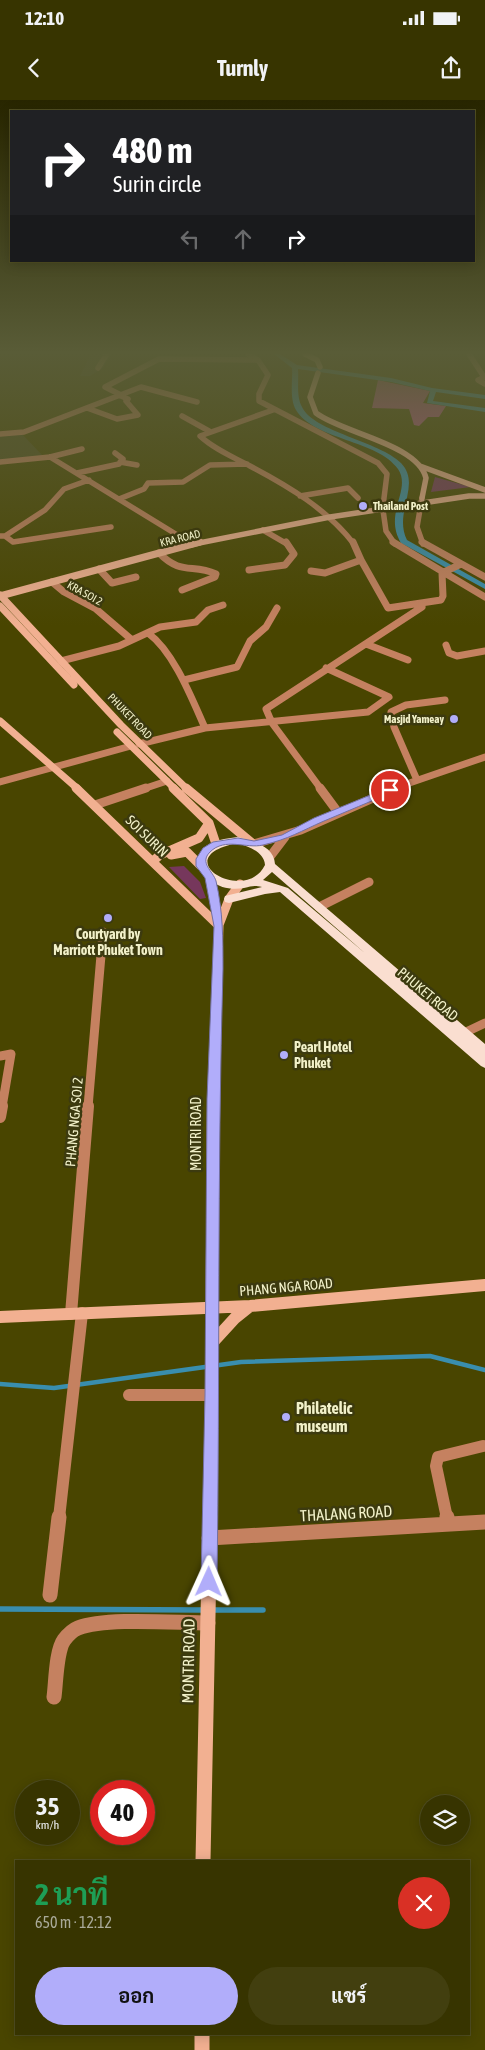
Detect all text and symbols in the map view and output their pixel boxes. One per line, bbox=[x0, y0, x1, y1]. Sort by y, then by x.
text: 12:10 bbox=[25, 7, 64, 29]
icon: back bbox=[20, 54, 48, 82]
icon: share bbox=[437, 54, 465, 82]
text: Turnly bbox=[217, 55, 268, 81]
icon: right bbox=[30, 130, 95, 195]
text: 480 m bbox=[113, 130, 192, 170]
text: Surin circle bbox=[113, 171, 202, 197]
icon: left bbox=[176, 225, 204, 253]
icon: ahead bbox=[229, 225, 257, 253]
icon: right bbox=[282, 225, 310, 253]
marker: Thailand Post bbox=[357, 500, 369, 512]
place label: Thailand Post bbox=[373, 500, 429, 512]
street label: KRA ROAD bbox=[159, 527, 201, 549]
street label: KRA SOI 2 bbox=[65, 578, 105, 608]
street label: PHUKET ROAD bbox=[106, 691, 154, 741]
place label: Masjid Yameay bbox=[384, 713, 444, 725]
marker: Masjid Yameay bbox=[448, 713, 460, 725]
pin bbox=[369, 769, 411, 811]
icon: arrive bbox=[376, 776, 404, 804]
street label: SOI SURIN bbox=[123, 812, 171, 860]
marker: Courtyard by Marriott Phuket Town bbox=[102, 912, 114, 924]
place label: Courtyard by Marriott Phuket Town bbox=[53, 926, 163, 958]
street label: PHUKET ROAD bbox=[395, 964, 462, 1024]
place label: Pearl Hotel Phuket bbox=[294, 1039, 352, 1071]
marker: Pearl Hotel Phuket bbox=[278, 1049, 290, 1061]
street label: PHANG NGA SOI 2 bbox=[62, 1076, 86, 1168]
street label: MONTRI ROAD bbox=[188, 1097, 204, 1171]
street label: PHANG NGA ROAD bbox=[239, 1275, 333, 1299]
place label: Philatelic museum bbox=[296, 1399, 353, 1435]
marker: Philatelic museum bbox=[280, 1411, 292, 1423]
street label: THALANG ROAD bbox=[299, 1502, 393, 1524]
position arrow bbox=[182, 1555, 234, 1607]
street label: MONTRI ROAD bbox=[178, 1618, 198, 1704]
speed limit sign: 40 bbox=[90, 1780, 155, 1845]
text: 35 bbox=[36, 1792, 59, 1820]
map controls bbox=[420, 1795, 470, 1845]
button: layers bbox=[420, 1795, 470, 1845]
text: km/h bbox=[36, 1818, 59, 1832]
text: 2 นาที bbox=[35, 1877, 108, 1911]
button: close bbox=[398, 1877, 450, 1929]
text: 650 m · 12:12 bbox=[35, 1913, 112, 1931]
button: ออก bbox=[35, 1967, 238, 2025]
button: แชร์ bbox=[248, 1967, 450, 2025]

